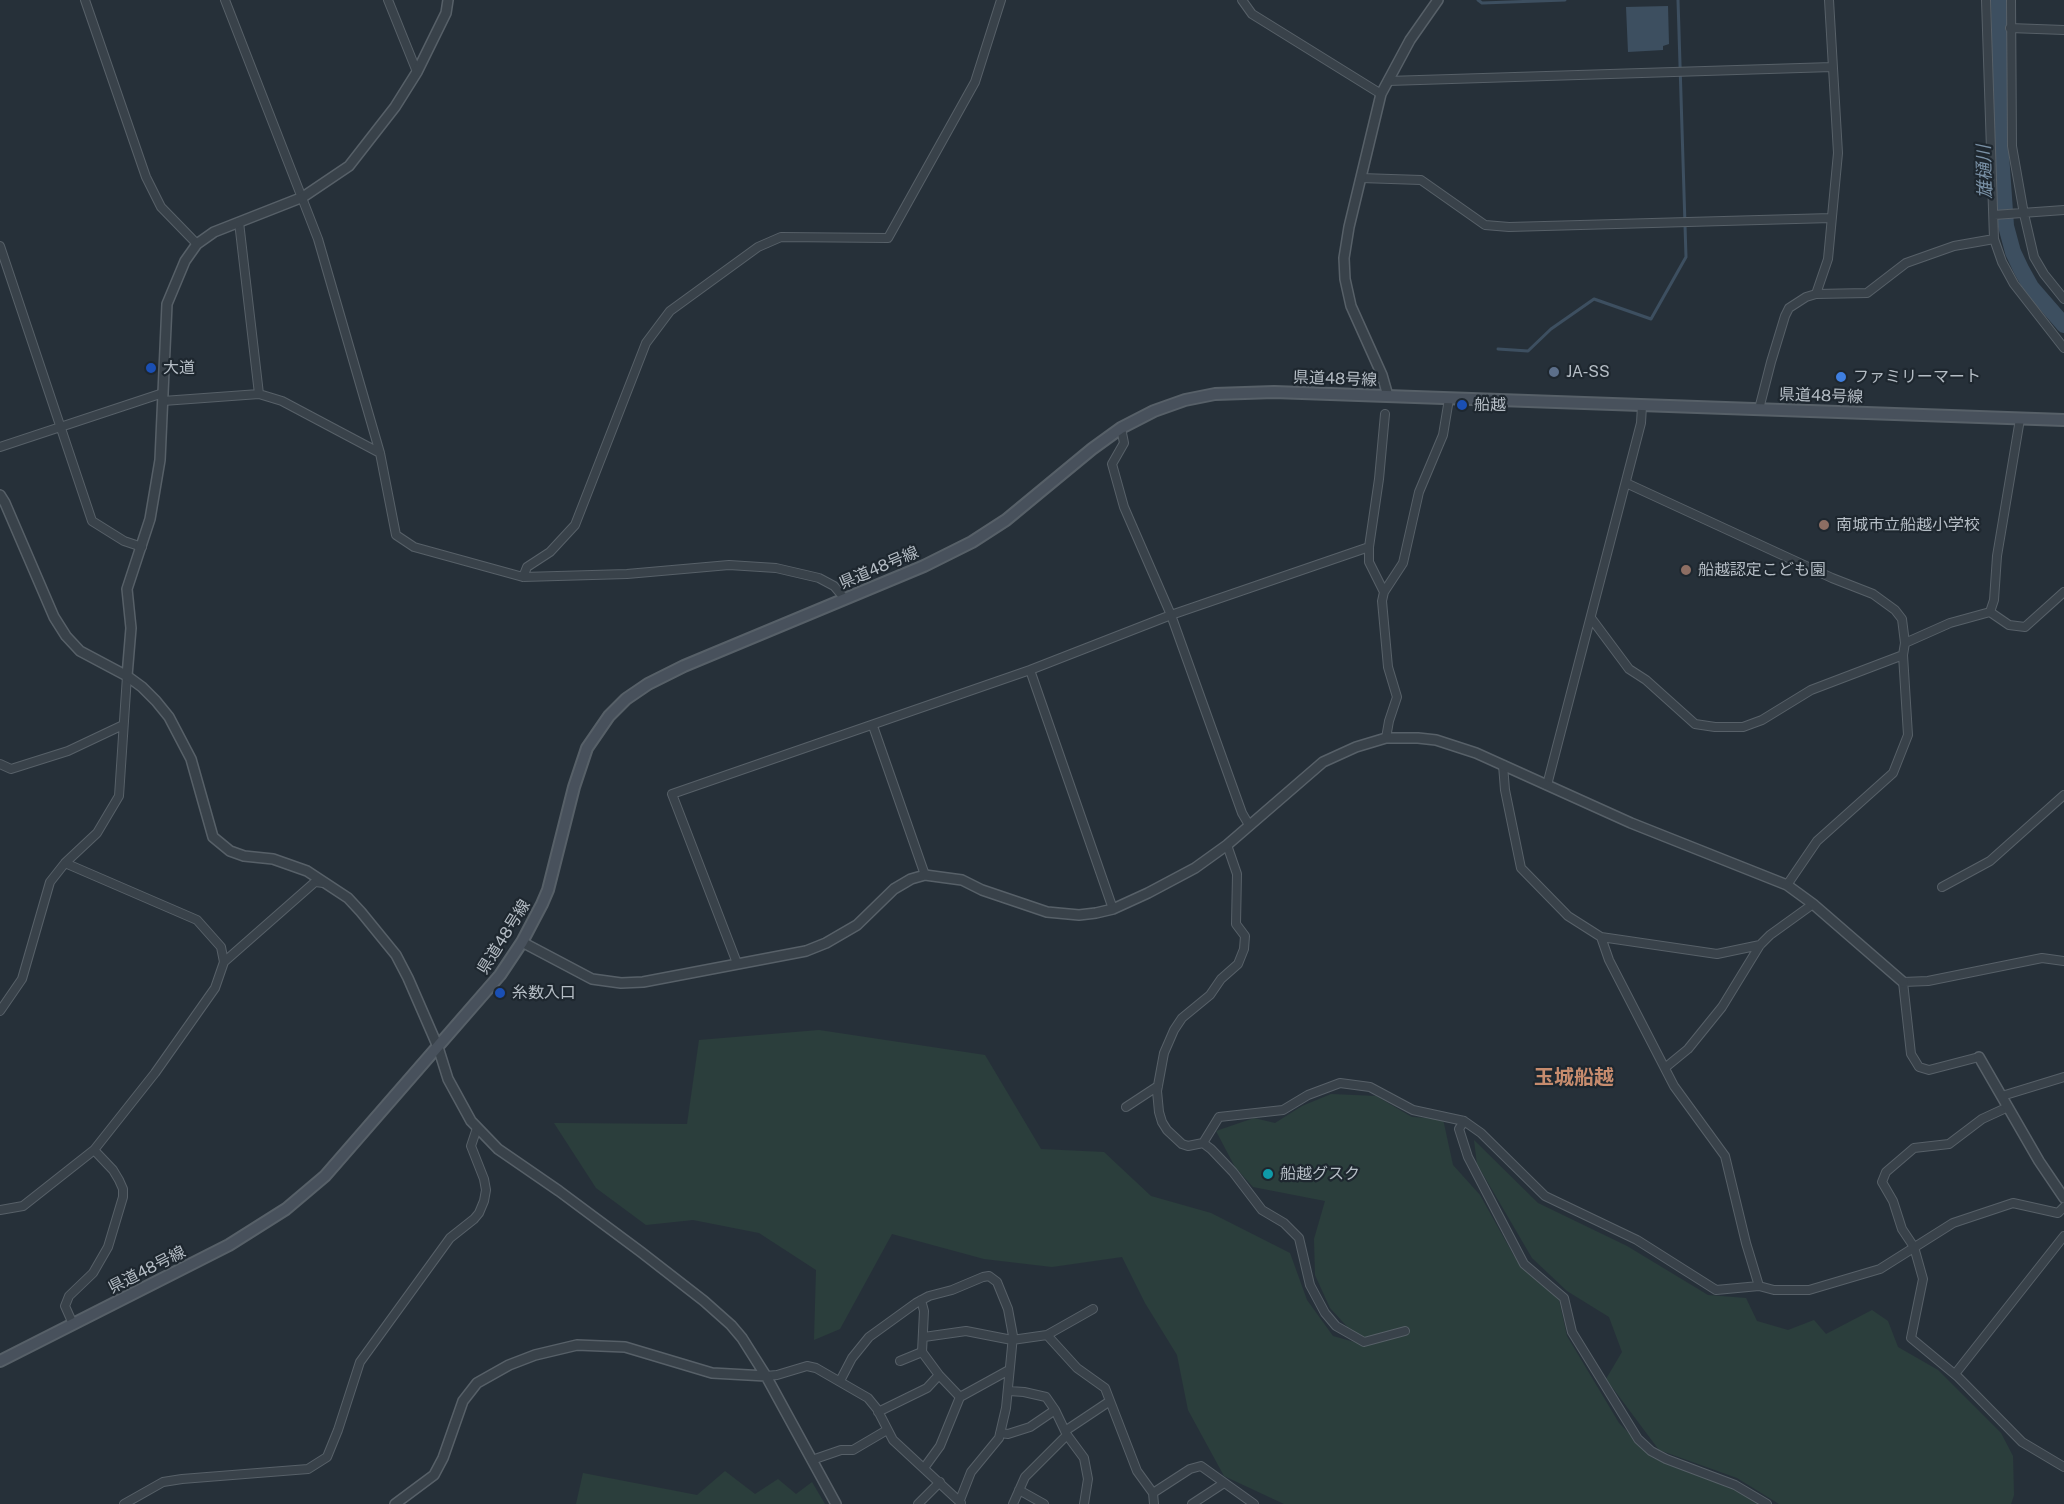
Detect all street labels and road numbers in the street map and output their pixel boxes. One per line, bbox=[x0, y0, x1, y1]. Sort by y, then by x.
street label: 県道48号線 bbox=[1292, 368, 1378, 390]
street label: 県道48号線 bbox=[1778, 385, 1864, 407]
street label: 県道48号線 bbox=[836, 543, 922, 593]
street label: 県道48号線 bbox=[473, 896, 535, 978]
street label: 県道48号線 bbox=[105, 1242, 189, 1298]

